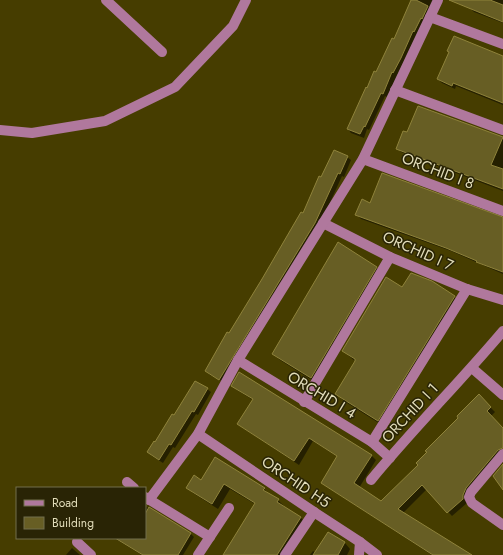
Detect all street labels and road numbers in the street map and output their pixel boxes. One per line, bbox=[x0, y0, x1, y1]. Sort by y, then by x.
street label: ORCHID I 8 bbox=[399, 147, 477, 195]
street label: ORCHID I 7 bbox=[379, 226, 457, 276]
street label: ORCHID I 4 bbox=[284, 366, 361, 424]
street label: ORCHID I 1 bbox=[377, 378, 443, 448]
street label: ORCHID H5 bbox=[257, 451, 335, 513]

